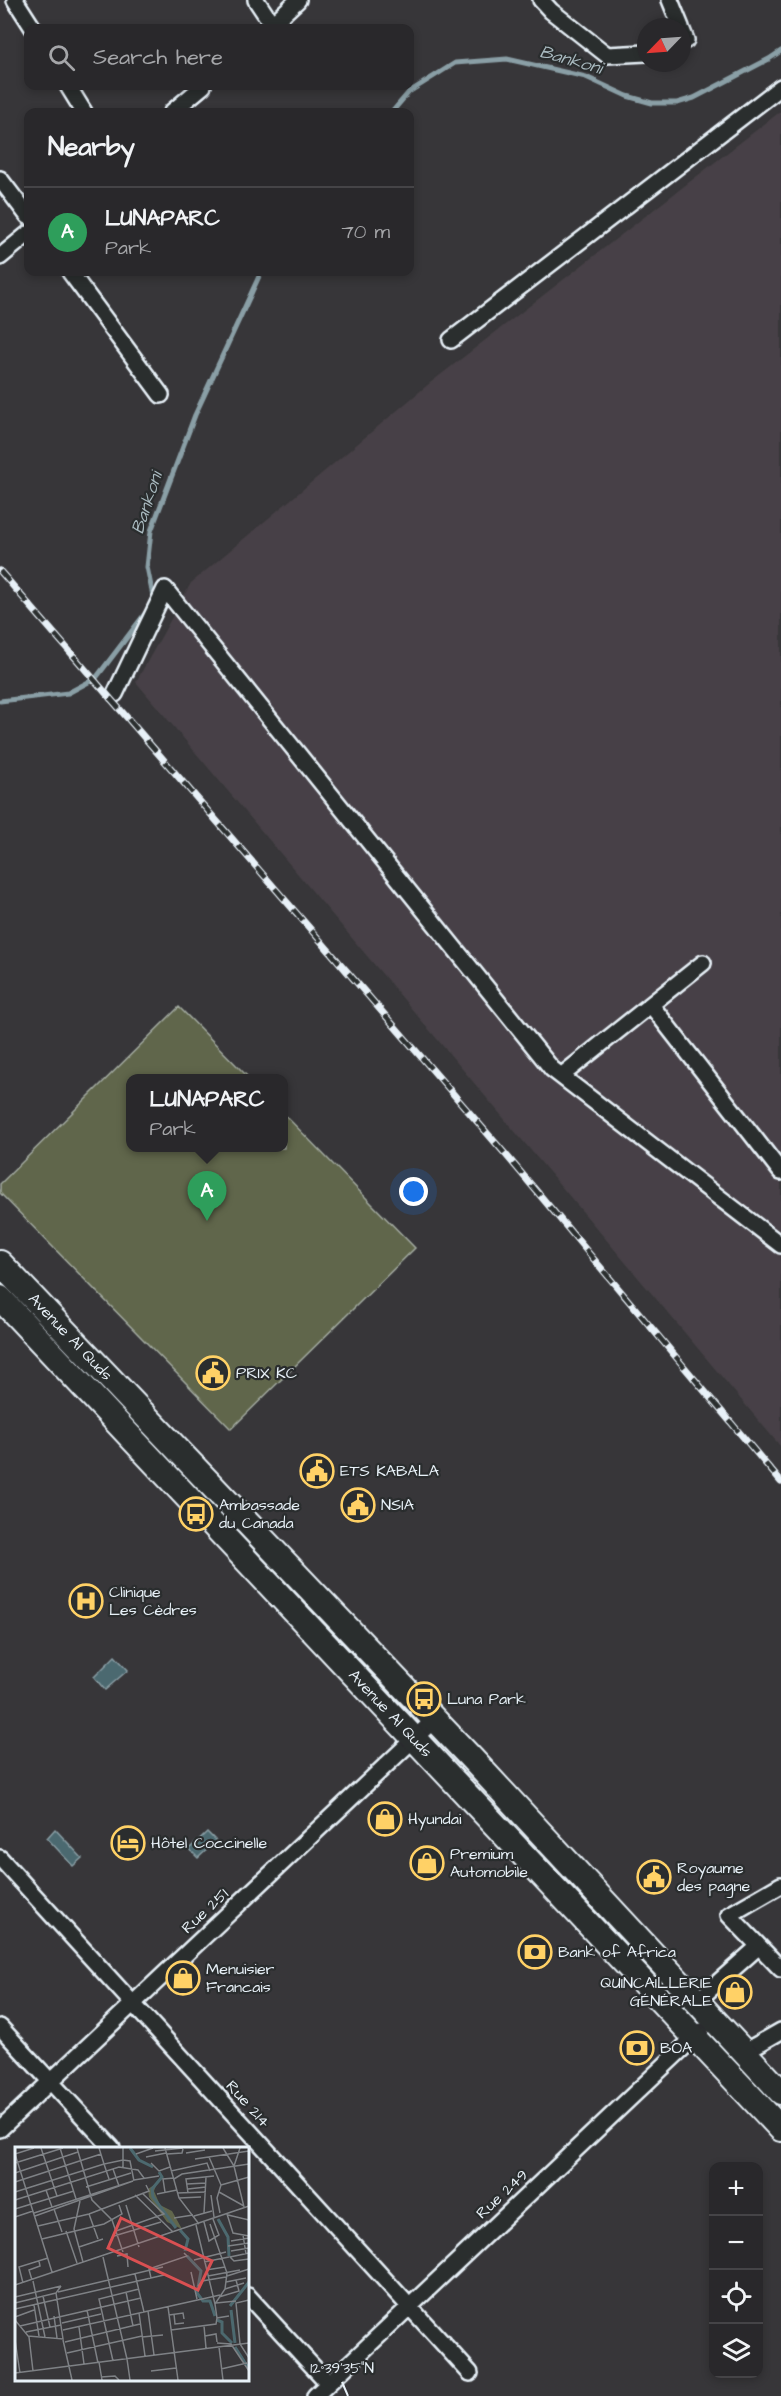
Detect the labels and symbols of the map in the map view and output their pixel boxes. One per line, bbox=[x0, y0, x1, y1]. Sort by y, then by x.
north arrow bbox=[637, 18, 691, 72]
water label: Bankoni bbox=[537, 39, 607, 81]
water label: Bankoni bbox=[125, 467, 169, 537]
pin: A bbox=[188, 1172, 226, 1221]
your location bbox=[399, 1177, 428, 1206]
street label: Avenue Al Quds bbox=[23, 1288, 117, 1386]
public building icon: PRIX KC bbox=[195, 1355, 231, 1391]
place label: PRIX KC bbox=[236, 1362, 297, 1384]
public building icon: ETS KABALA bbox=[299, 1453, 335, 1489]
place label: ETS KABALA bbox=[340, 1460, 439, 1482]
public building icon: NSIA bbox=[340, 1487, 376, 1523]
place label: Ambassade du Canada bbox=[219, 1494, 300, 1534]
place label: NSIA bbox=[381, 1494, 414, 1516]
bus stop icon: Ambassade du Canada bbox=[178, 1496, 214, 1532]
place label: Clinique Les Cèdres bbox=[109, 1581, 197, 1621]
hospital icon: Clinique Les Cèdres bbox=[68, 1583, 104, 1619]
street label: Avenue Al Quds bbox=[344, 1665, 437, 1762]
bus stop icon: Luna Park bbox=[406, 1681, 442, 1717]
place label: Luna Park bbox=[447, 1688, 526, 1710]
shop icon: Hyundai bbox=[367, 1801, 403, 1837]
place label: Hyundai bbox=[408, 1808, 462, 1831]
hotel icon: Hôtel Coccinelle bbox=[110, 1825, 146, 1861]
place label: Hôtel Coccinelle bbox=[151, 1832, 267, 1854]
place label: Premium Automobile bbox=[450, 1843, 528, 1883]
shop icon: Premium Automobile bbox=[409, 1845, 445, 1881]
place label: Royaume des pagne bbox=[677, 1857, 751, 1898]
public building icon: Royaume des pagne bbox=[636, 1859, 672, 1895]
street label: Rue 251 bbox=[177, 1883, 233, 1939]
bank icon: Bank of Africa bbox=[517, 1934, 553, 1970]
place label: Bank of Africa bbox=[558, 1941, 676, 1963]
place label: Menuisier Francais bbox=[206, 1958, 275, 1998]
shop icon: Menuisier Francais bbox=[165, 1960, 201, 1996]
place label: QUINCAILLERIE GÉNÉRALE bbox=[600, 1972, 713, 2012]
shop icon: QUINCAILLERIE GÉNÉRALE bbox=[717, 1974, 753, 2010]
bank icon: BOA bbox=[619, 2030, 655, 2066]
place label: BOA bbox=[660, 2037, 692, 2059]
street label: Rue 214 bbox=[221, 2076, 275, 2133]
inset map bbox=[15, 2147, 249, 2381]
street label: Rue 249 bbox=[471, 2164, 533, 2224]
text: 12°39'35"N bbox=[310, 2358, 374, 2379]

